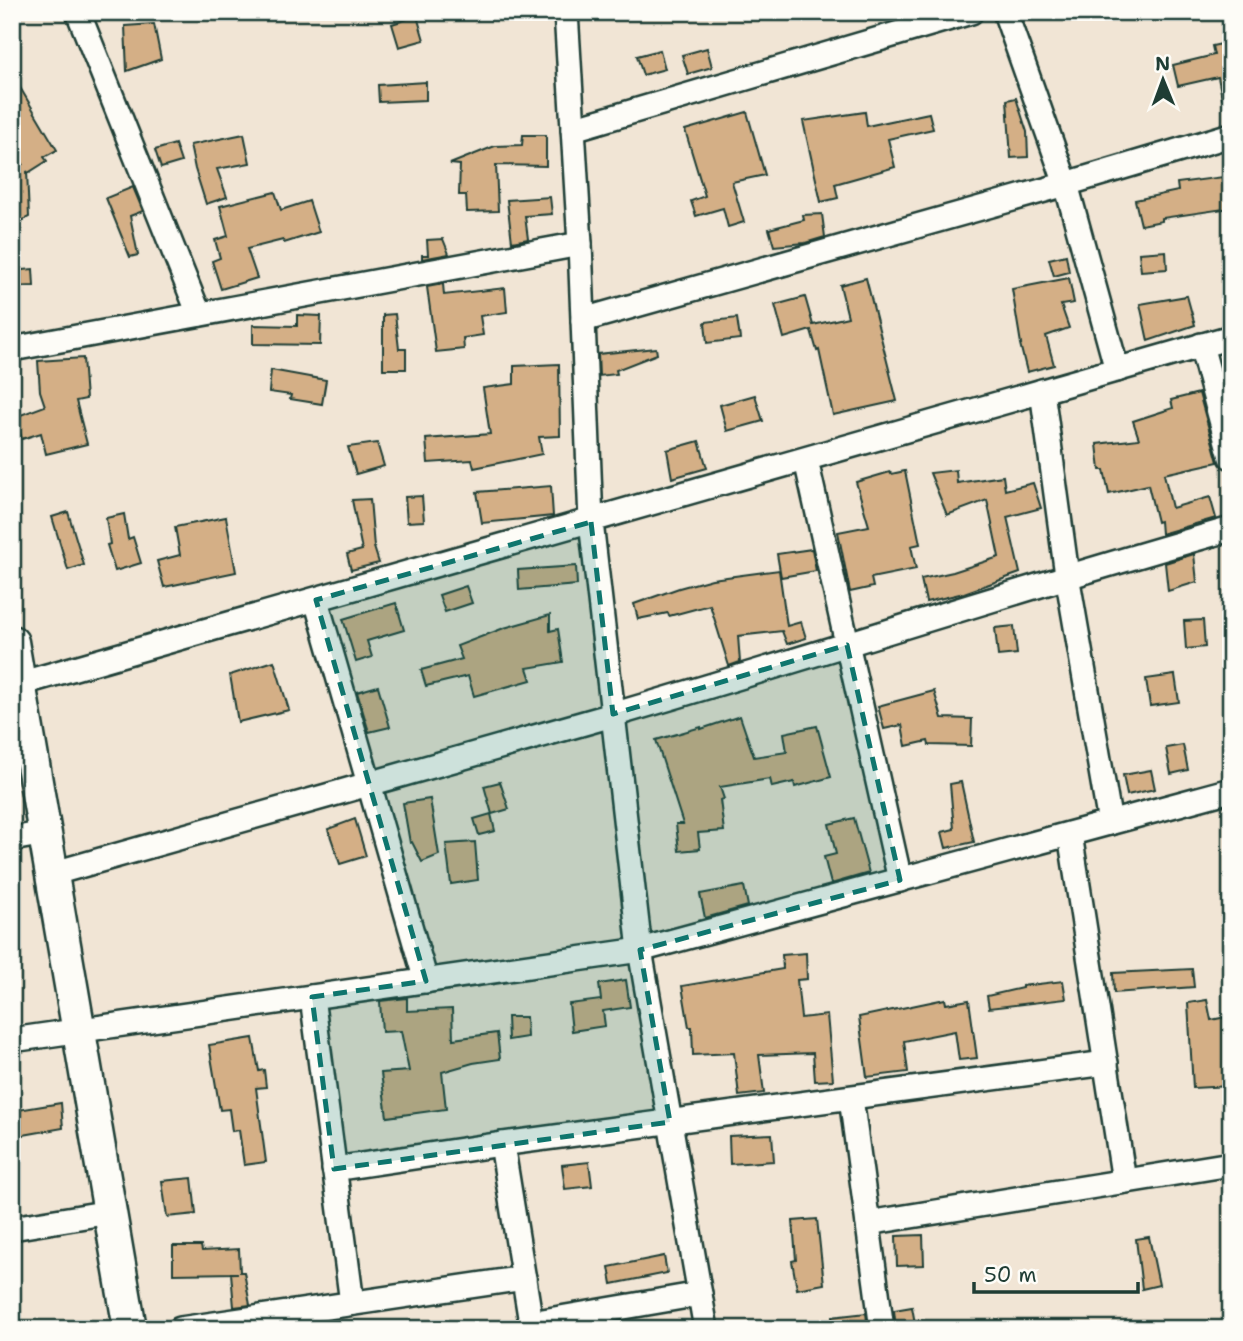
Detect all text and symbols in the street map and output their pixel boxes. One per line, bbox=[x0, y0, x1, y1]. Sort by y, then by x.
north arrow bbox=[1128, 46, 1198, 116]
text: N bbox=[1155, 51, 1170, 76]
scale bar bbox=[974, 1250, 1138, 1294]
text: 50 m bbox=[984, 1261, 1037, 1289]

